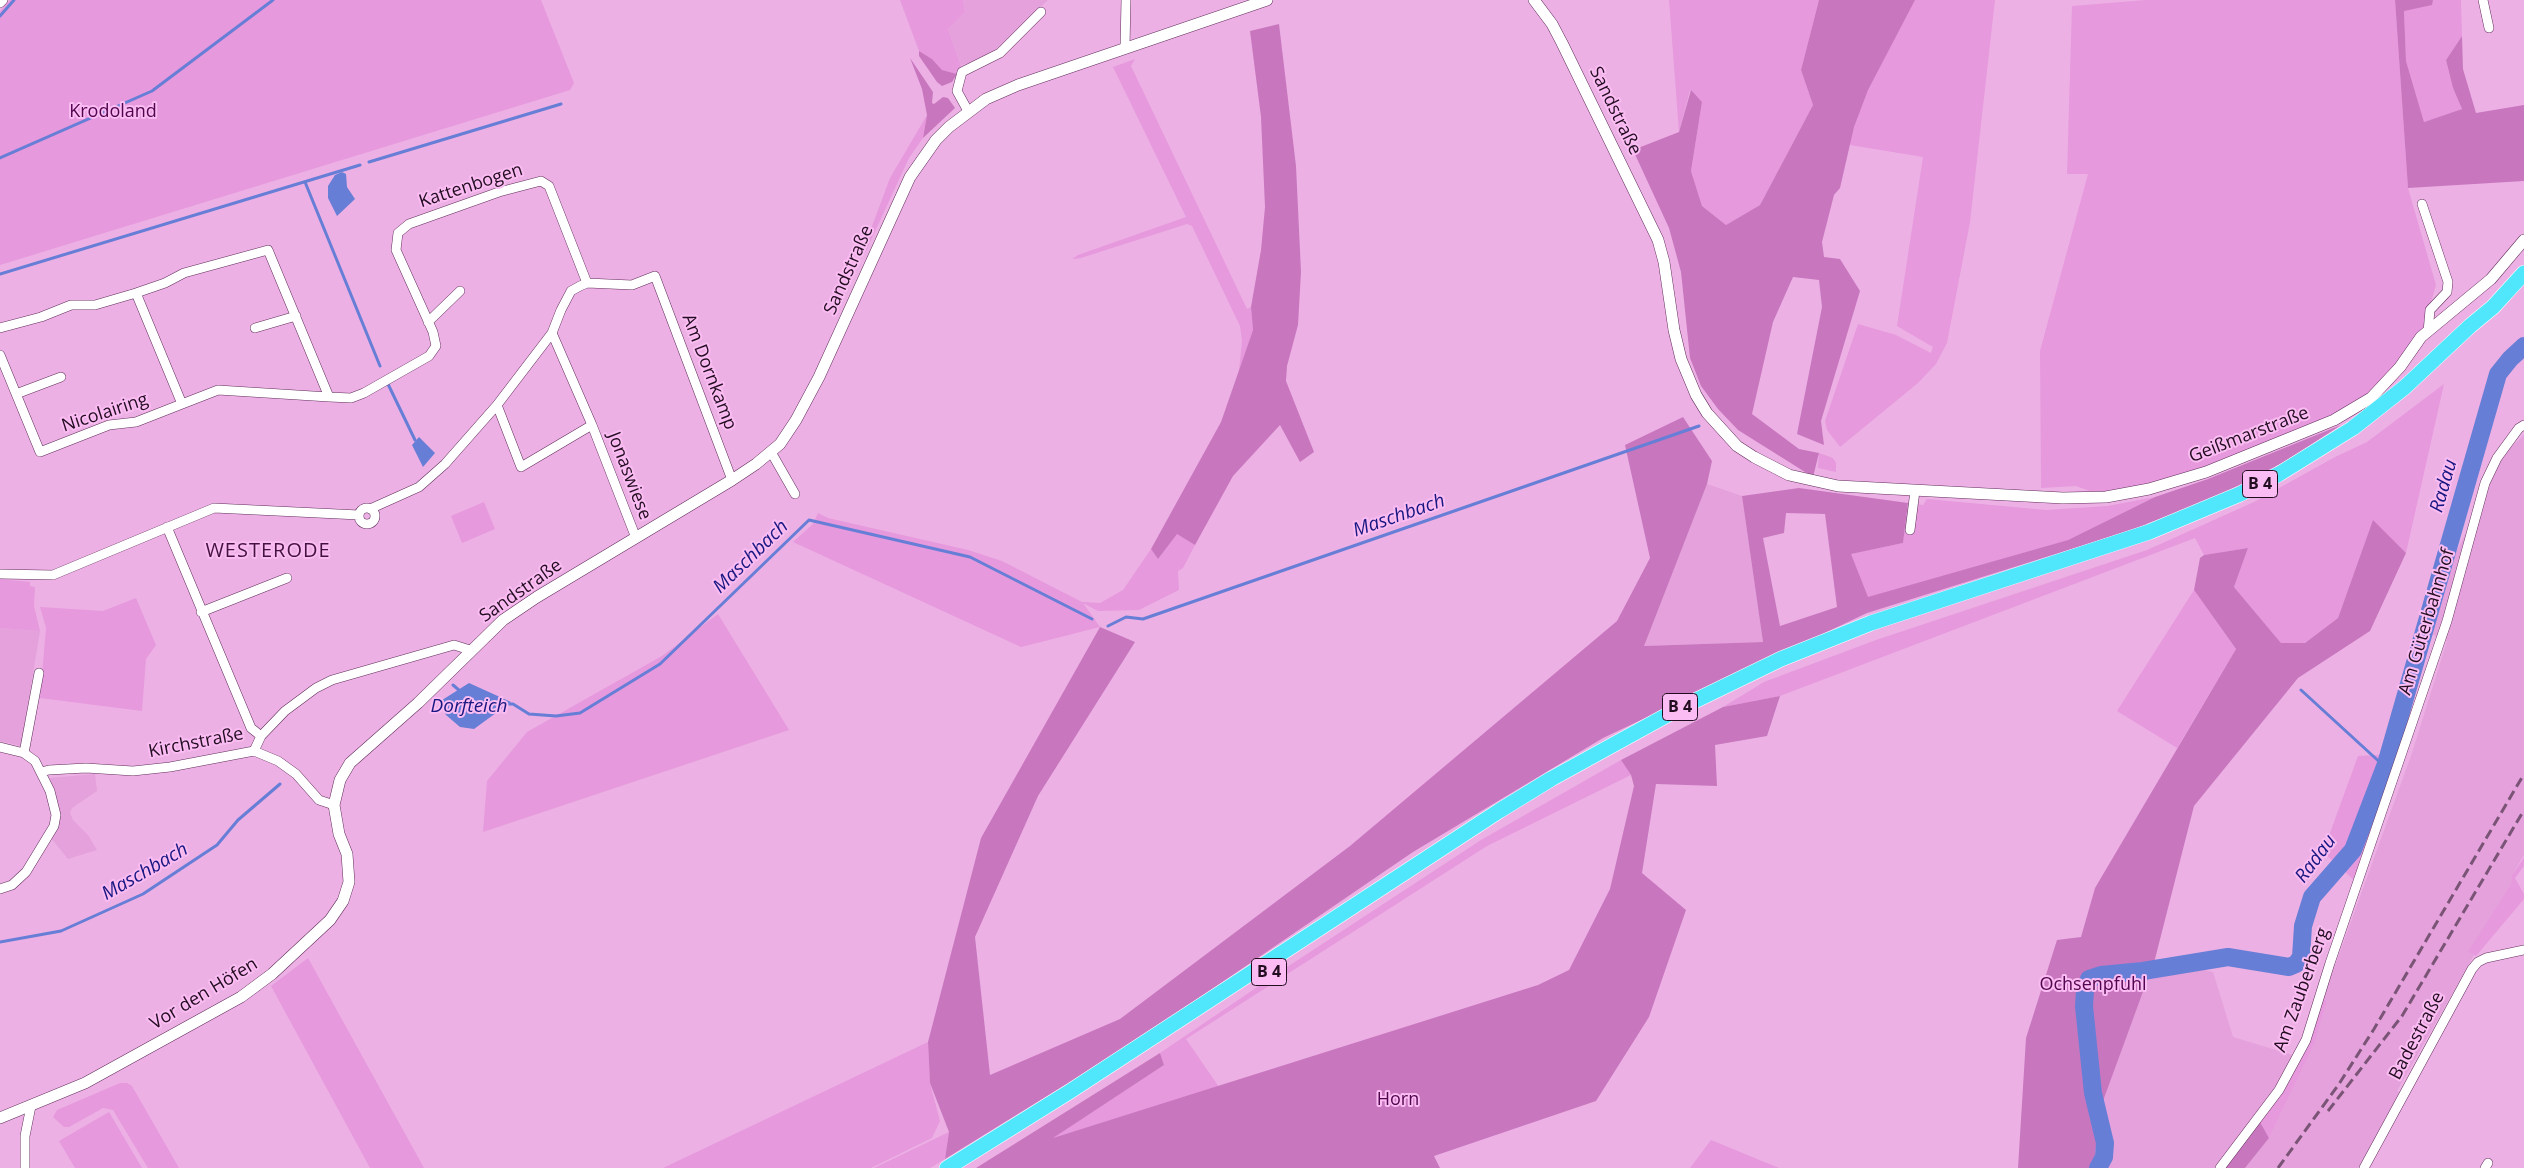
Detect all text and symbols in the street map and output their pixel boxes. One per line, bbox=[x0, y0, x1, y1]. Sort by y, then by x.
street label: Sandstraße bbox=[1584, 63, 1646, 159]
park label: Krodoland bbox=[69, 101, 157, 123]
street label: Kattenbogen bbox=[416, 159, 526, 213]
street label: Sandstraße bbox=[820, 222, 878, 318]
street label: Am Dornkamp bbox=[677, 311, 741, 433]
street label: Nicolairing bbox=[59, 389, 151, 437]
street label: Geißmarstraße bbox=[2186, 402, 2312, 468]
street label: Jonaswiese bbox=[602, 429, 656, 523]
water label: Radau bbox=[2426, 457, 2462, 515]
road number: B 4 bbox=[2242, 470, 2278, 498]
water label: Maschbach bbox=[1350, 490, 1448, 542]
water label: Maschbach bbox=[709, 516, 793, 598]
district label: WESTERODE bbox=[204, 539, 332, 563]
street label: Am Güterbahnhof bbox=[2394, 546, 2460, 698]
street label: Sandstraße bbox=[476, 555, 566, 627]
road number: B 4 bbox=[1662, 694, 1698, 720]
water label: Dorfteich bbox=[431, 696, 507, 718]
street label: Kirchstraße bbox=[147, 723, 245, 763]
water label: Radau bbox=[2291, 830, 2341, 888]
water label: Maschbach bbox=[98, 838, 192, 906]
street label: Am Zauberberg bbox=[2269, 925, 2335, 1055]
street label: Vor den Höfen bbox=[146, 953, 262, 1035]
road number: B 4 bbox=[1252, 959, 1286, 986]
park label: Ochsenpfuhl bbox=[2039, 974, 2147, 996]
street label: Badestraße bbox=[2385, 988, 2449, 1084]
park label: Horn bbox=[1377, 1089, 1419, 1111]

